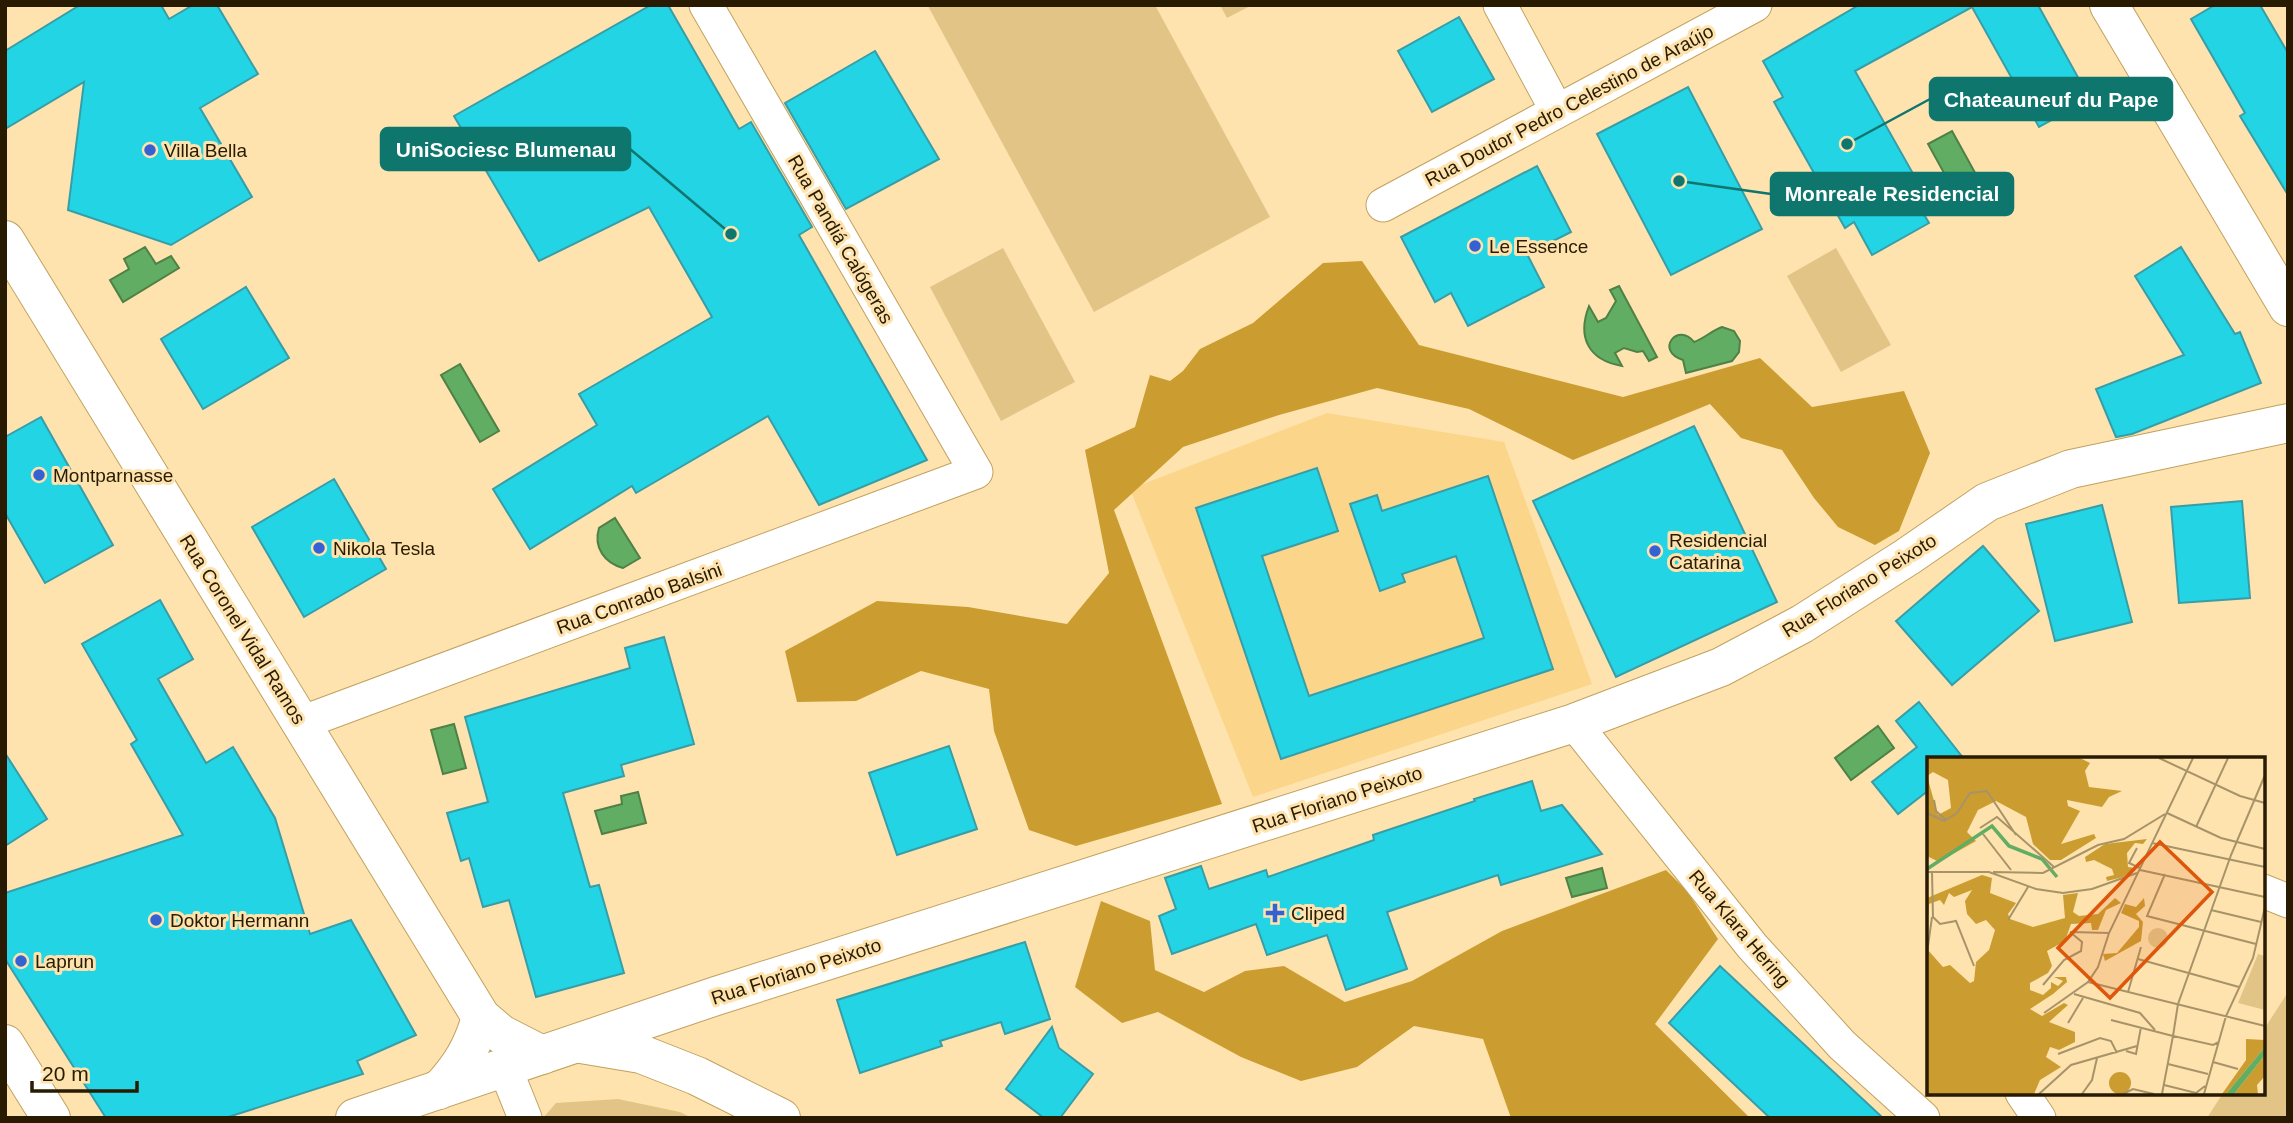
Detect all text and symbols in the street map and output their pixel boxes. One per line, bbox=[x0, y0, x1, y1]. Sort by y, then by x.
street label: Rua Doutor Pedro Celestino de Araújo bbox=[1422, 20, 1717, 191]
callout: Chateauneuf du Pape bbox=[1930, 78, 2172, 120]
text: Chateauneuf du Pape bbox=[1944, 88, 2158, 111]
callout: UniSociesc Blumenau bbox=[381, 128, 630, 170]
text: UniSociesc Blumenau bbox=[396, 138, 616, 161]
place label: Villa Bella bbox=[164, 140, 248, 161]
marker: Villa Bella bbox=[142, 142, 158, 158]
street label: Rua Pandiá Calógeras bbox=[784, 151, 897, 327]
callout: Monreale Residencial bbox=[1771, 173, 2013, 215]
text: Monreale Residencial bbox=[1785, 182, 1999, 205]
place label: Le Essence bbox=[1489, 236, 1588, 257]
marker: Le Essence bbox=[1467, 238, 1483, 254]
place label: Montparnasse bbox=[53, 465, 173, 486]
marker: Montparnasse bbox=[31, 467, 47, 483]
place label: Residencial Catarina bbox=[1669, 530, 1767, 573]
street label: Rua Floriano Peixoto bbox=[1778, 530, 1940, 641]
street label: Rua Coronel Vidal Ramos bbox=[176, 531, 310, 728]
place label: Nikola Tesla bbox=[333, 538, 436, 559]
marker: Nikola Tesla bbox=[311, 540, 327, 556]
marker: Residencial Catarina bbox=[1647, 543, 1663, 559]
street label: Rua Conrado Balsini bbox=[554, 559, 725, 638]
inset map bbox=[1927, 757, 2265, 1095]
street label: Rua Floriano Peixoto bbox=[1250, 762, 1425, 837]
street label: Rua Klara Hering bbox=[1685, 866, 1795, 991]
marker: Cliped bbox=[1265, 903, 1285, 923]
place label: Cliped bbox=[1291, 903, 1345, 924]
place label: Doktor Hermann bbox=[170, 910, 309, 931]
marker: Doktor Hermann bbox=[148, 912, 164, 928]
street label: Rua Floriano Peixoto bbox=[709, 934, 884, 1009]
place label: Laprun bbox=[35, 951, 94, 972]
marker: Laprun bbox=[13, 953, 29, 969]
scale bar bbox=[32, 1050, 136, 1094]
text: 20 m bbox=[42, 1062, 89, 1085]

